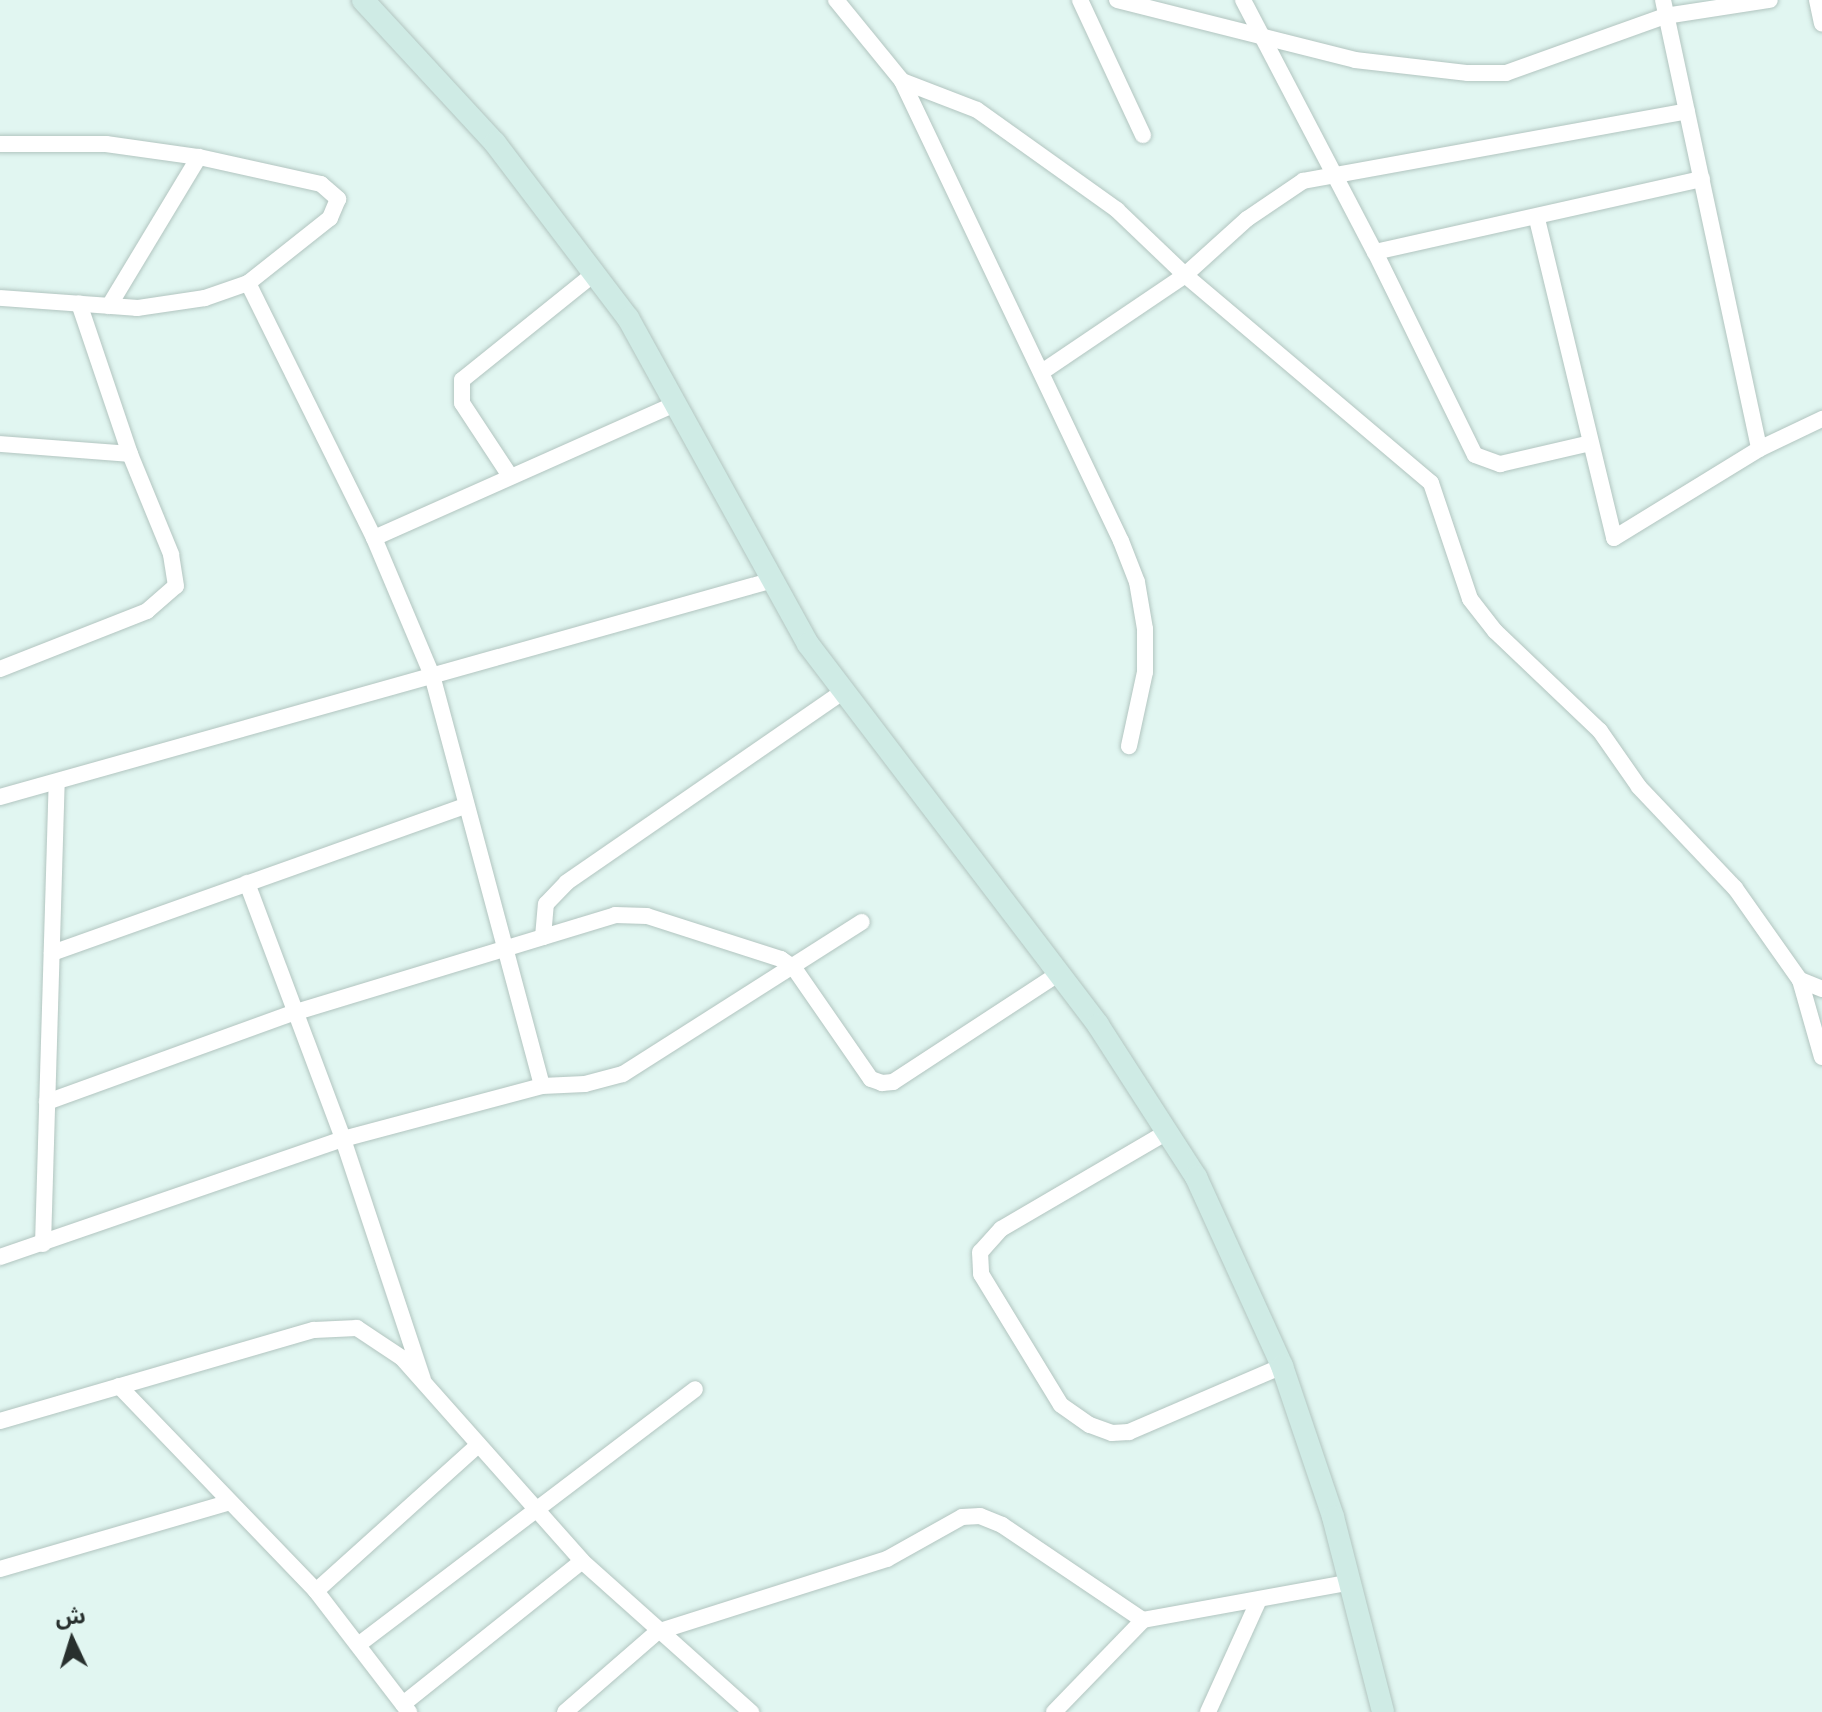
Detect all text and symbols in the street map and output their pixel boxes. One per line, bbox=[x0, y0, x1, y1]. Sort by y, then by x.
north arrow bbox=[32, 1600, 112, 1680]
text: ش bbox=[54, 1602, 86, 1630]

